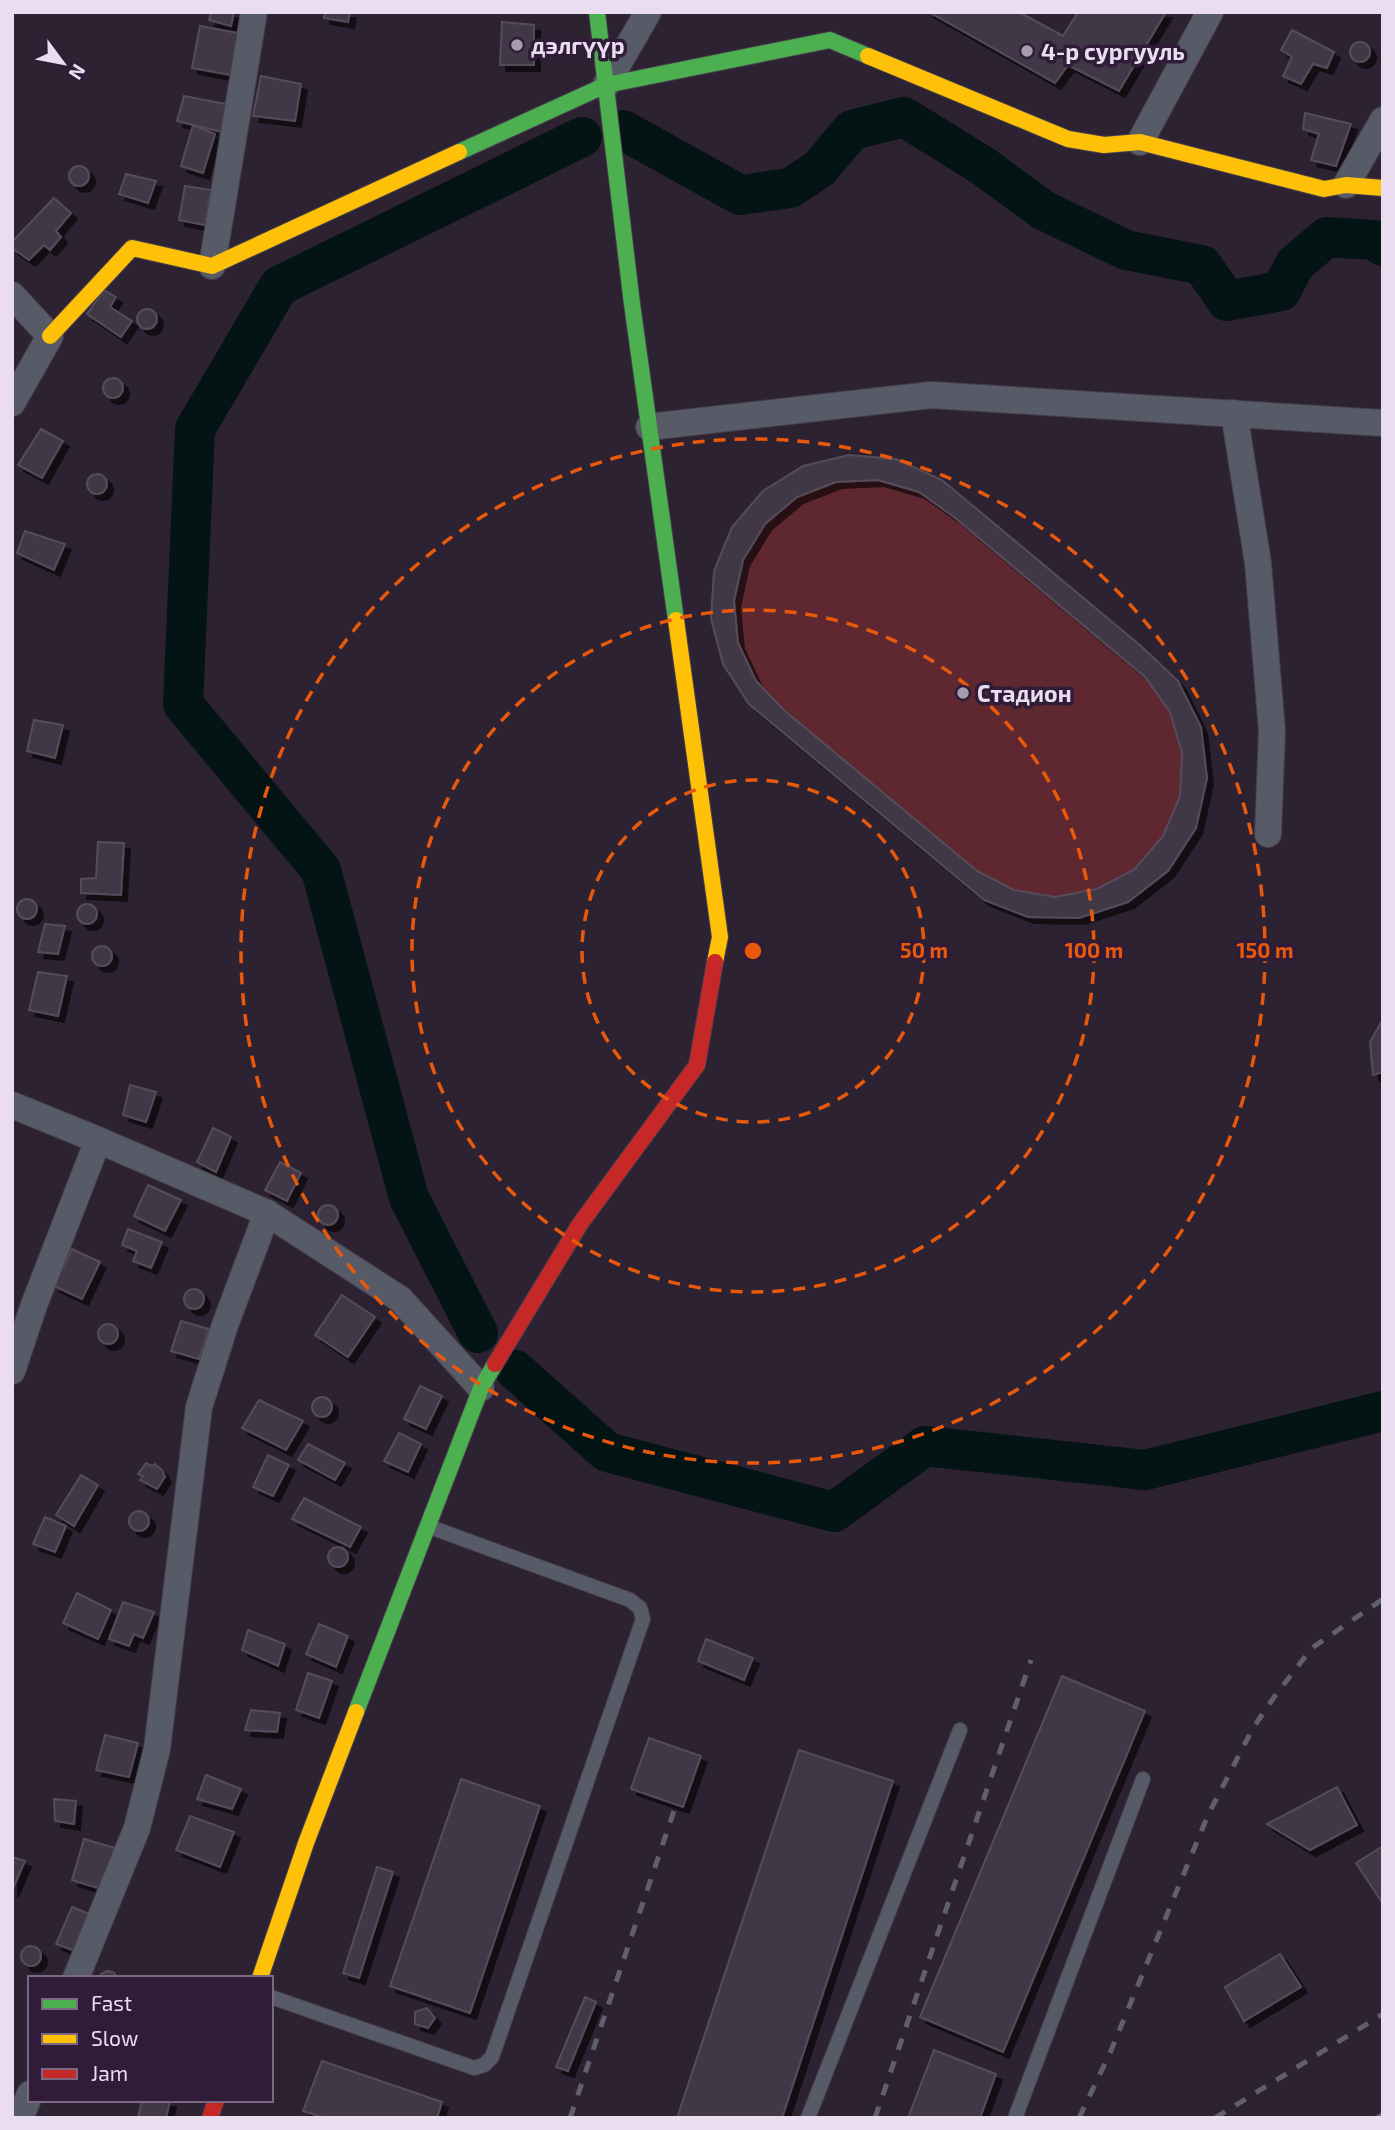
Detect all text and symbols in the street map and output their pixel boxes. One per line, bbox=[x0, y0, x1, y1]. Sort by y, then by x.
north arrow bbox=[28, 28, 98, 98]
place label: дэлгүүр bbox=[531, 31, 625, 59]
marker: дэлгүүр bbox=[509, 37, 525, 53]
place label: 4-р сургууль bbox=[1041, 37, 1185, 65]
marker: 4-р сургууль bbox=[1019, 43, 1035, 59]
text: N bbox=[64, 60, 91, 84]
place label: Стадион bbox=[977, 679, 1072, 707]
marker: Стадион bbox=[955, 685, 971, 701]
text: 50 m bbox=[900, 937, 948, 962]
text: 100 m bbox=[1065, 937, 1123, 962]
text: 150 m bbox=[1237, 937, 1293, 962]
centre of rings bbox=[741, 939, 765, 963]
legend bbox=[28, 1976, 273, 2102]
text: Fast bbox=[91, 1990, 132, 2015]
text: Slow bbox=[91, 2025, 138, 2050]
text: Jam bbox=[91, 2060, 128, 2085]

